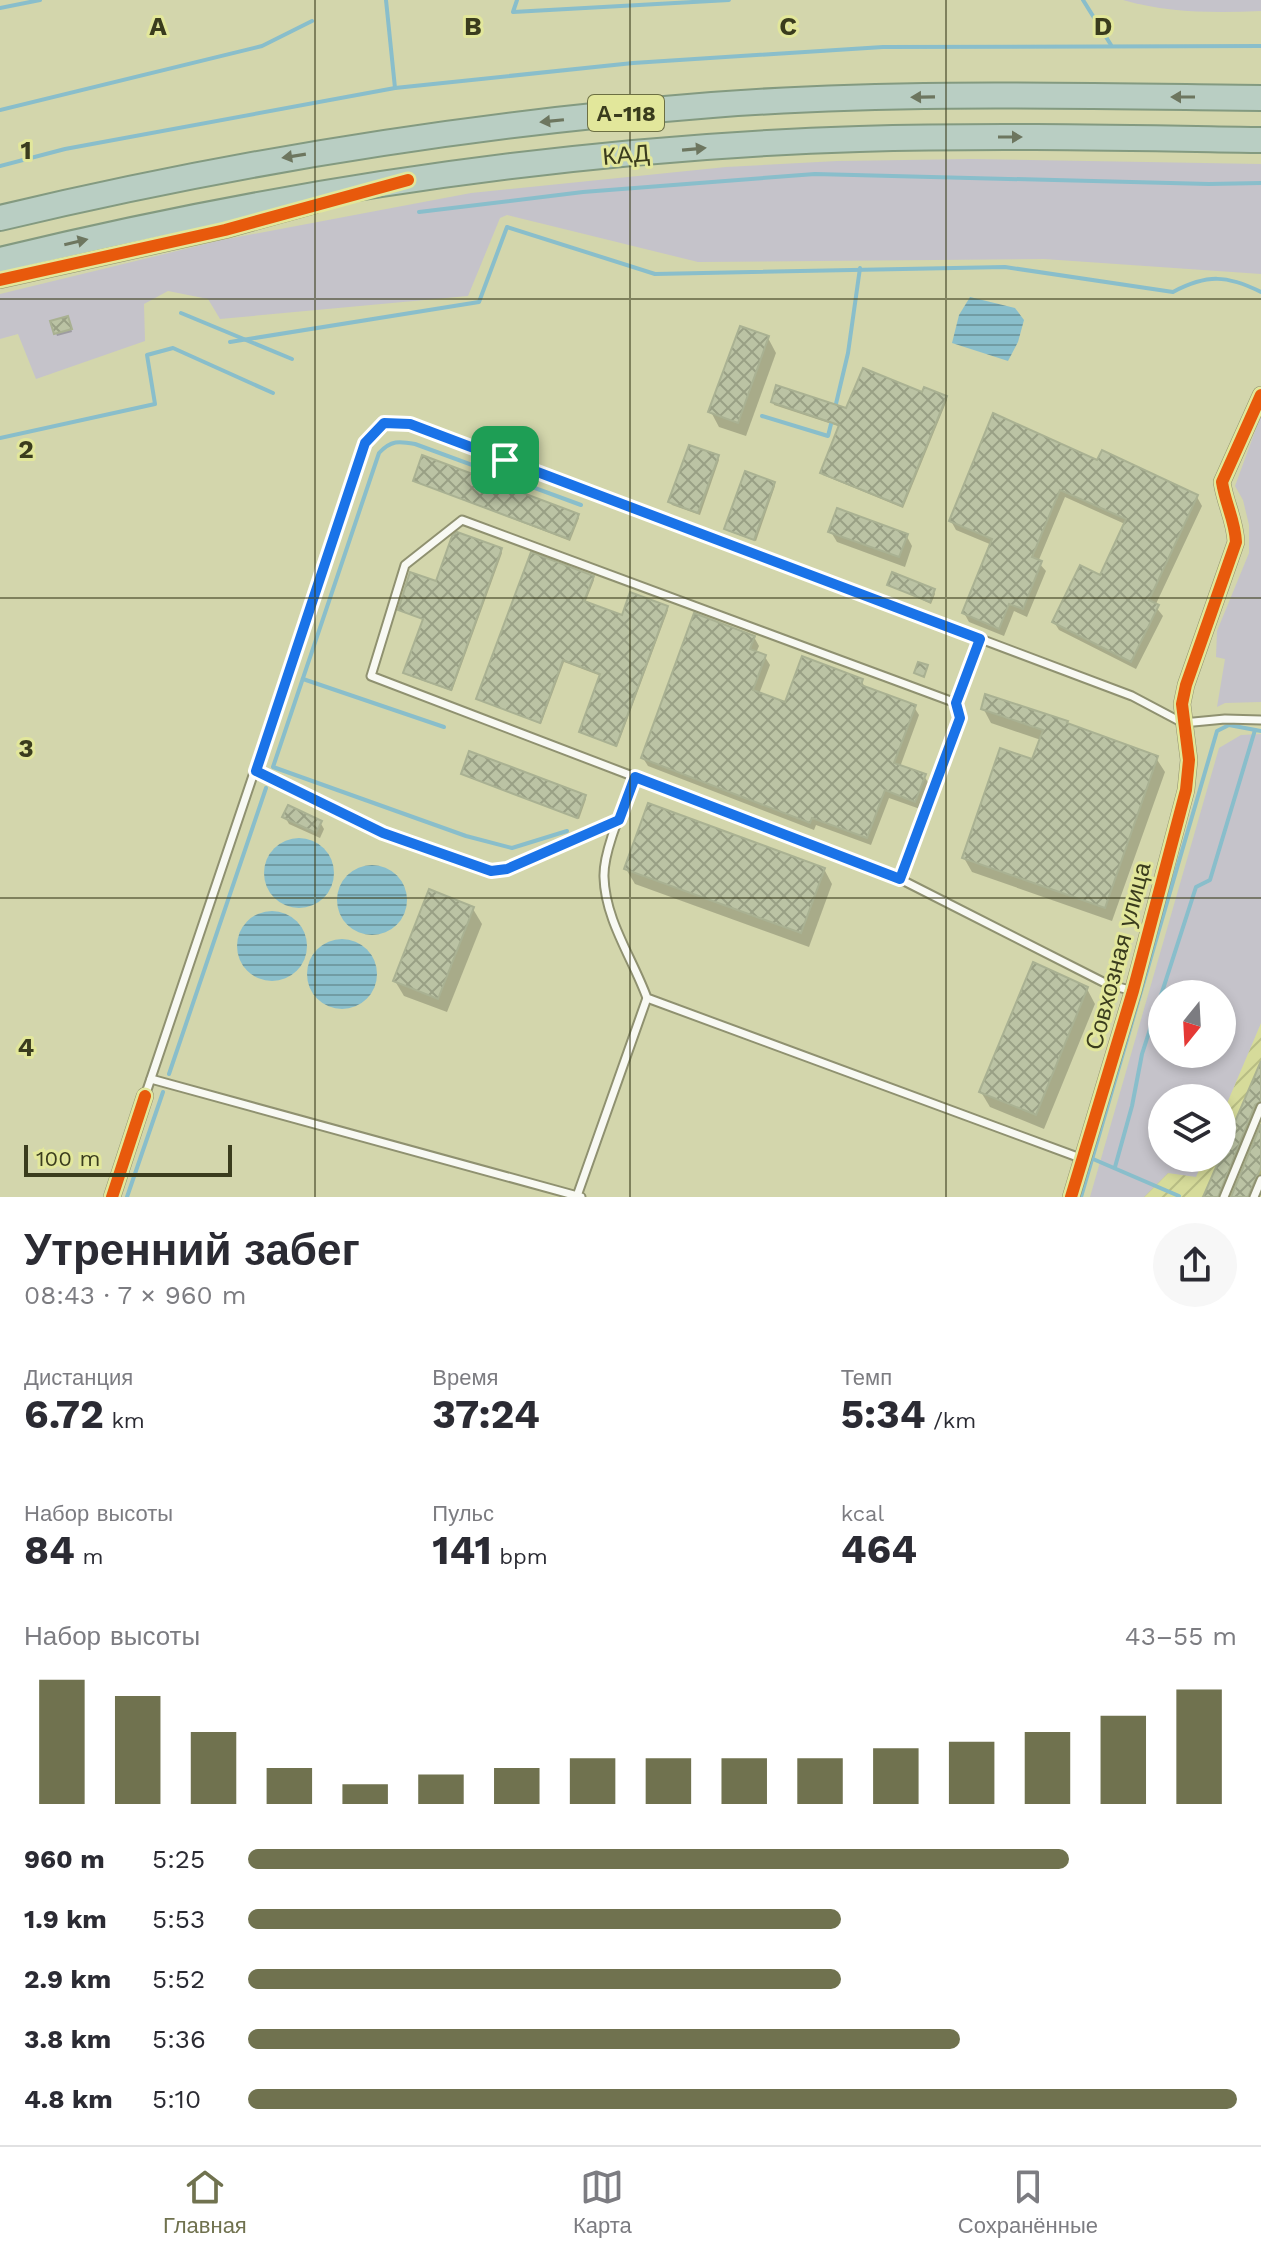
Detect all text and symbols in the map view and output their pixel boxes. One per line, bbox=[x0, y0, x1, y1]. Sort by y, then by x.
text: A bbox=[149, 11, 167, 41]
text: B bbox=[464, 11, 482, 41]
text: C bbox=[779, 11, 797, 41]
text: D bbox=[1094, 11, 1112, 41]
one-way arrow bbox=[910, 90, 935, 103]
one-way arrow bbox=[1170, 91, 1195, 103]
road number: А-118 bbox=[588, 95, 664, 131]
one-way arrow bbox=[539, 114, 564, 127]
one-way arrow bbox=[998, 130, 1023, 143]
text: 1 bbox=[20, 135, 32, 165]
street label: КАД bbox=[601, 139, 651, 171]
one-way arrow bbox=[682, 143, 707, 156]
one-way arrow bbox=[282, 150, 307, 163]
one-way arrow bbox=[63, 235, 88, 247]
pin bbox=[471, 426, 539, 494]
text: 2 bbox=[18, 434, 34, 464]
icon: arrive bbox=[483, 438, 527, 482]
text: 3 bbox=[18, 733, 34, 763]
street label: Совхозная улица bbox=[1079, 859, 1157, 1053]
north arrow bbox=[1148, 980, 1236, 1068]
map controls bbox=[1148, 980, 1236, 1172]
text: 4 bbox=[18, 1032, 35, 1062]
button: layers bbox=[1148, 1084, 1236, 1172]
scale bar bbox=[24, 1141, 232, 1177]
text: 100 m bbox=[36, 1146, 100, 1171]
button: share bbox=[1153, 1223, 1237, 1307]
text: Утренний забег bbox=[24, 1224, 360, 1276]
text: 08:43 · 7 × 960 m bbox=[24, 1280, 246, 1310]
text: Дистанция bbox=[24, 1365, 133, 1390]
text: Время bbox=[432, 1365, 499, 1390]
text: Темп bbox=[841, 1365, 892, 1390]
text: 6.72 bbox=[24, 1391, 104, 1438]
text: 37:24 bbox=[432, 1391, 540, 1438]
text: 5:34 bbox=[841, 1391, 926, 1438]
text: km bbox=[104, 1408, 145, 1433]
text: /km bbox=[926, 1408, 976, 1433]
text: Набор высоты bbox=[24, 1501, 173, 1526]
text: Пульс bbox=[432, 1501, 494, 1526]
text: kcal bbox=[841, 1501, 884, 1526]
text: 464 bbox=[841, 1526, 917, 1573]
text: 84 bbox=[24, 1527, 75, 1574]
text: 141 bbox=[432, 1527, 492, 1574]
text: m bbox=[75, 1544, 103, 1569]
text: bpm bbox=[492, 1544, 548, 1569]
text: Набор высоты bbox=[24, 1621, 200, 1651]
text: 43–55 m bbox=[1125, 1621, 1237, 1651]
text: 960 m bbox=[24, 1844, 105, 1874]
text: 5:25 bbox=[152, 1844, 205, 1874]
text: 1.9 km bbox=[24, 1904, 107, 1934]
text: 5:53 bbox=[152, 1904, 205, 1934]
text: 2.9 km bbox=[24, 1964, 111, 1994]
text: 5:52 bbox=[152, 1964, 205, 1994]
text: 3.8 km bbox=[24, 2024, 111, 2054]
text: 5:36 bbox=[152, 2024, 206, 2054]
text: 4.8 km bbox=[24, 2084, 113, 2114]
text: 5:10 bbox=[152, 2084, 201, 2114]
tab: Главная bbox=[163, 2165, 247, 2239]
tab: Карта bbox=[573, 2165, 632, 2239]
tab: Сохранённые bbox=[958, 2165, 1098, 2239]

